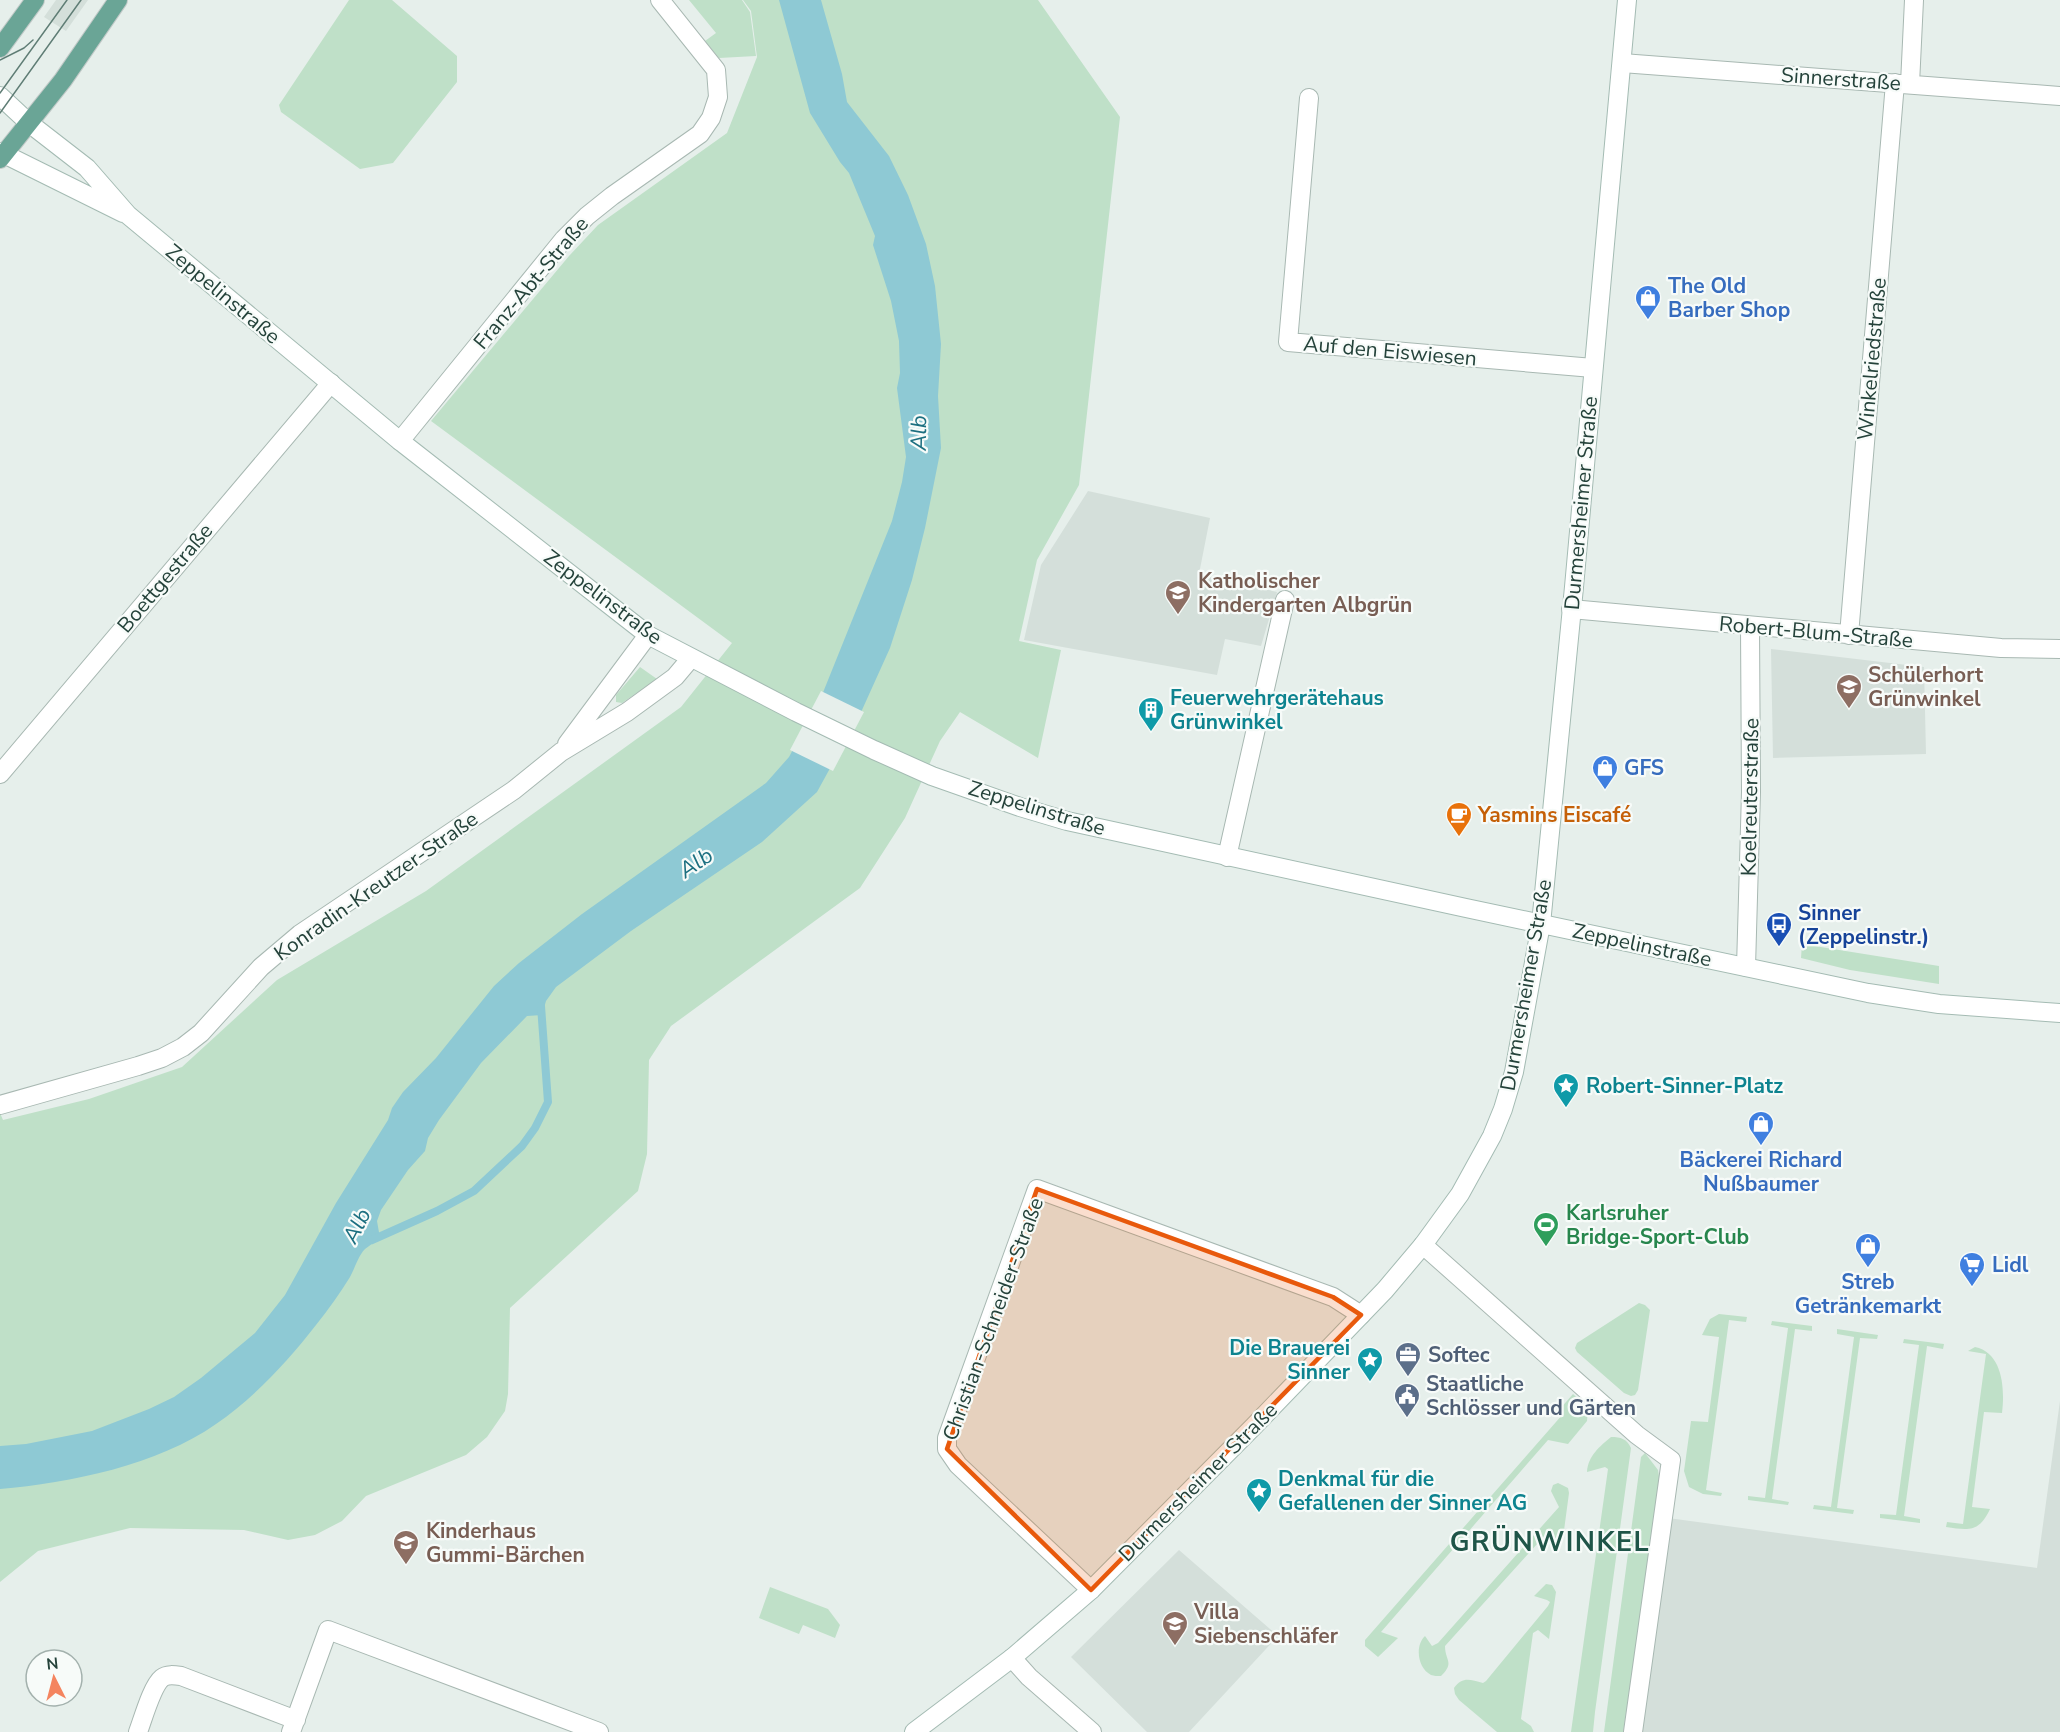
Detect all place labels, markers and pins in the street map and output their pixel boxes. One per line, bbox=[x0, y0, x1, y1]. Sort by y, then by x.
place label: The Old Barber Shop bbox=[1668, 272, 1790, 324]
shop icon: The Old Barber Shop bbox=[1633, 283, 1663, 321]
place label: Katholischer Kindergarten Albgrün bbox=[1198, 567, 1412, 619]
school or university icon: Katholischer Kindergarten Albgrün bbox=[1163, 578, 1193, 616]
place label: Schülerhort Grünwinkel bbox=[1868, 661, 1984, 713]
school or university icon: Schülerhort Grünwinkel bbox=[1834, 672, 1864, 710]
place label: Feuerwehrgerätehaus Grünwinkel bbox=[1170, 684, 1384, 736]
building icon: Feuerwehrgerätehaus Grünwinkel bbox=[1136, 695, 1166, 733]
shop icon: GFS bbox=[1590, 753, 1620, 791]
place label: GFS bbox=[1624, 754, 1664, 782]
cafe icon: Yasmins Eiscafé bbox=[1444, 800, 1474, 838]
place label: Yasmins Eiscafé bbox=[1477, 801, 1631, 829]
place label: Sinner (Zeppelinstr.) bbox=[1798, 899, 1929, 951]
bus stop icon: Sinner (Zeppelinstr.) bbox=[1764, 910, 1794, 948]
place icon: Robert-Sinner-Platz bbox=[1551, 1071, 1581, 1109]
place label: Robert-Sinner-Platz bbox=[1586, 1072, 1783, 1100]
shop icon: Bäckerei Richard Nußbaumer bbox=[1746, 1109, 1776, 1147]
place label: Bäckerei Richard Nußbaumer bbox=[1680, 1146, 1842, 1198]
place label: Karlsruher Bridge-Sport-Club bbox=[1566, 1199, 1749, 1251]
sports icon: Karlsruher Bridge-Sport-Club bbox=[1531, 1210, 1561, 1248]
shop icon: Streb Getränkemarkt bbox=[1853, 1231, 1883, 1269]
supermarket icon: Lidl bbox=[1957, 1250, 1987, 1288]
place label: Lidl bbox=[1992, 1251, 2029, 1279]
place label: Streb Getränkemarkt bbox=[1795, 1268, 1942, 1320]
place label: Die Brauerei Sinner bbox=[1229, 1334, 1351, 1386]
office icon: Softec bbox=[1393, 1340, 1423, 1378]
place label: Softec bbox=[1428, 1341, 1490, 1369]
place icon: Die Brauerei Sinner bbox=[1355, 1345, 1385, 1383]
place label: Staatliche Schlösser und Gärten bbox=[1426, 1370, 1636, 1422]
public building icon: Staatliche Schlösser und Gärten bbox=[1392, 1381, 1422, 1419]
place label: Denkmal für die Gefallenen der Sinner AG bbox=[1278, 1465, 1527, 1517]
place icon: Denkmal für die Gefallenen der Sinner AG bbox=[1244, 1476, 1274, 1514]
place label: Kinderhaus Gummi-Bärchen bbox=[426, 1517, 585, 1569]
school or university icon: Kinderhaus Gummi-Bärchen bbox=[391, 1528, 421, 1566]
place label: Villa Siebenschläfer bbox=[1193, 1598, 1339, 1650]
school or university icon: Villa Siebenschläfer bbox=[1160, 1609, 1190, 1647]

